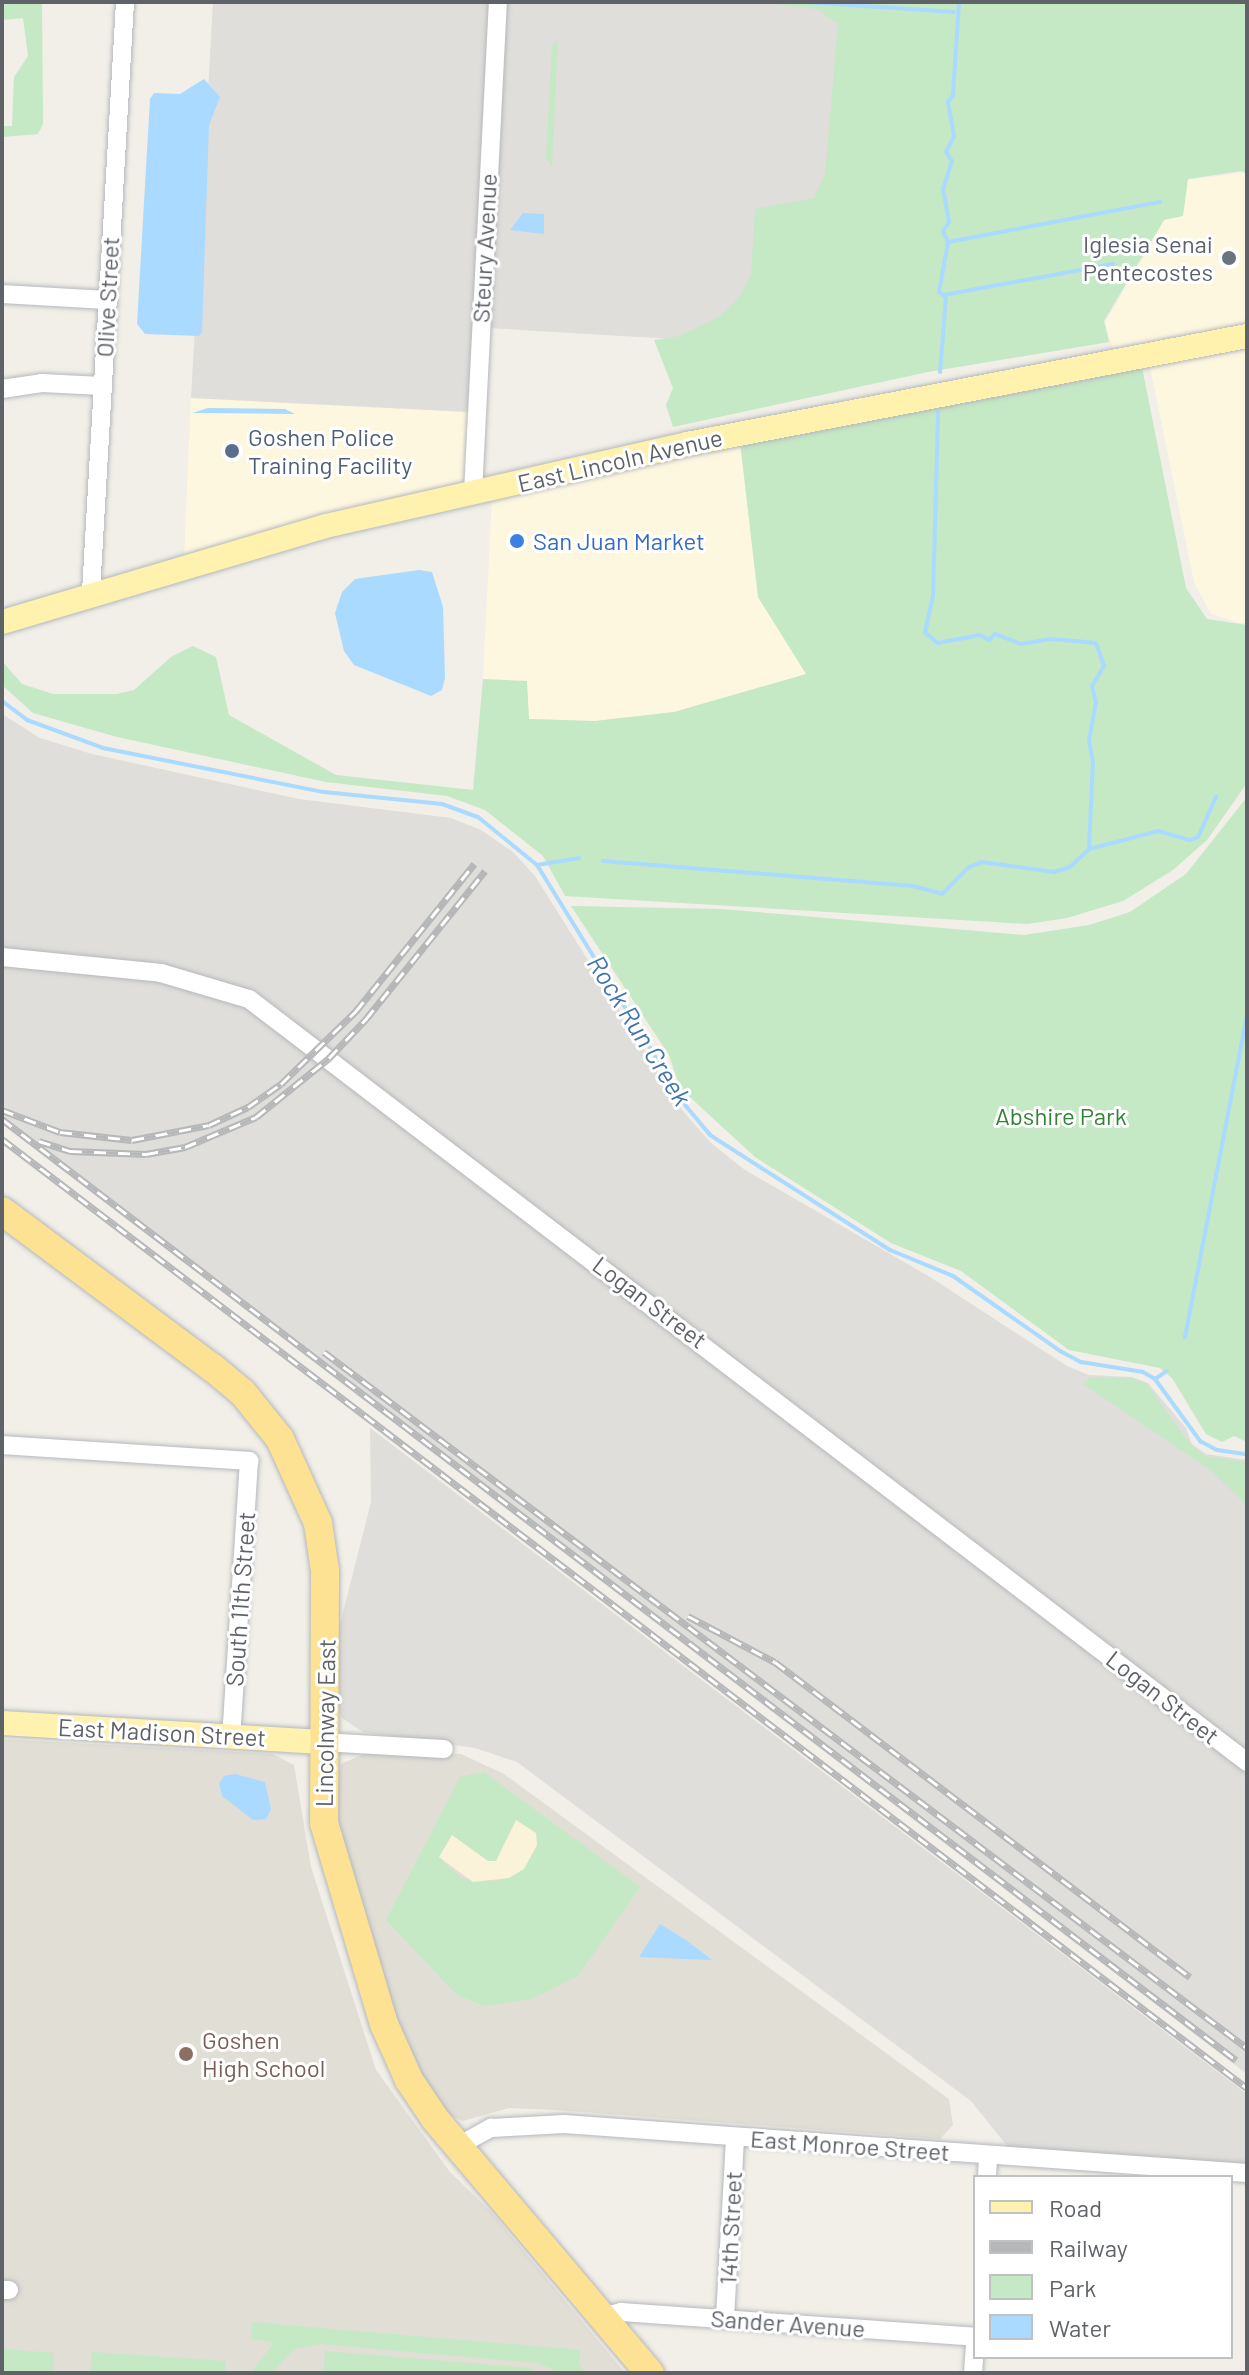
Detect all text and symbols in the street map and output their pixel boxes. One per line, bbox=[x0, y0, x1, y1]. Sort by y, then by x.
street label: Steury Avenue bbox=[466, 173, 502, 323]
place label: Iglesia Senai Pentecostes bbox=[1083, 230, 1213, 286]
street label: Olive Street bbox=[89, 236, 125, 358]
marker: Iglesia Senai Pentecostes bbox=[1220, 249, 1238, 267]
street label: East Lincoln Avenue bbox=[515, 422, 725, 498]
place label: Goshen Police Training Facility bbox=[248, 423, 412, 479]
marker: Goshen Police Training Facility bbox=[223, 442, 241, 460]
place label: San Juan Market bbox=[533, 527, 705, 555]
marker: San Juan Market bbox=[508, 532, 526, 550]
water label: Rock Run Creek bbox=[581, 949, 699, 1111]
park label: Abshire Park bbox=[995, 1102, 1127, 1130]
street label: Logan Street bbox=[587, 1250, 713, 1354]
street label: South 11th Street bbox=[220, 1511, 260, 1687]
street label: Lincolnway East bbox=[309, 1639, 341, 1807]
street label: Logan Street bbox=[1101, 1644, 1225, 1750]
street label: East Madison Street bbox=[57, 1712, 267, 1752]
place label: Goshen High School bbox=[202, 2026, 325, 2082]
marker: Goshen High School bbox=[177, 2045, 195, 2063]
street label: East Monroe Street bbox=[749, 2124, 951, 2166]
street label: 14th Street bbox=[713, 2171, 747, 2285]
legend bbox=[973, 2175, 1233, 2359]
text: Road bbox=[1049, 2193, 1102, 2222]
text: Railway bbox=[1049, 2233, 1128, 2262]
text: Park bbox=[1049, 2273, 1096, 2302]
street label: Sander Avenue bbox=[710, 2303, 866, 2343]
text: Water bbox=[1049, 2313, 1111, 2342]

